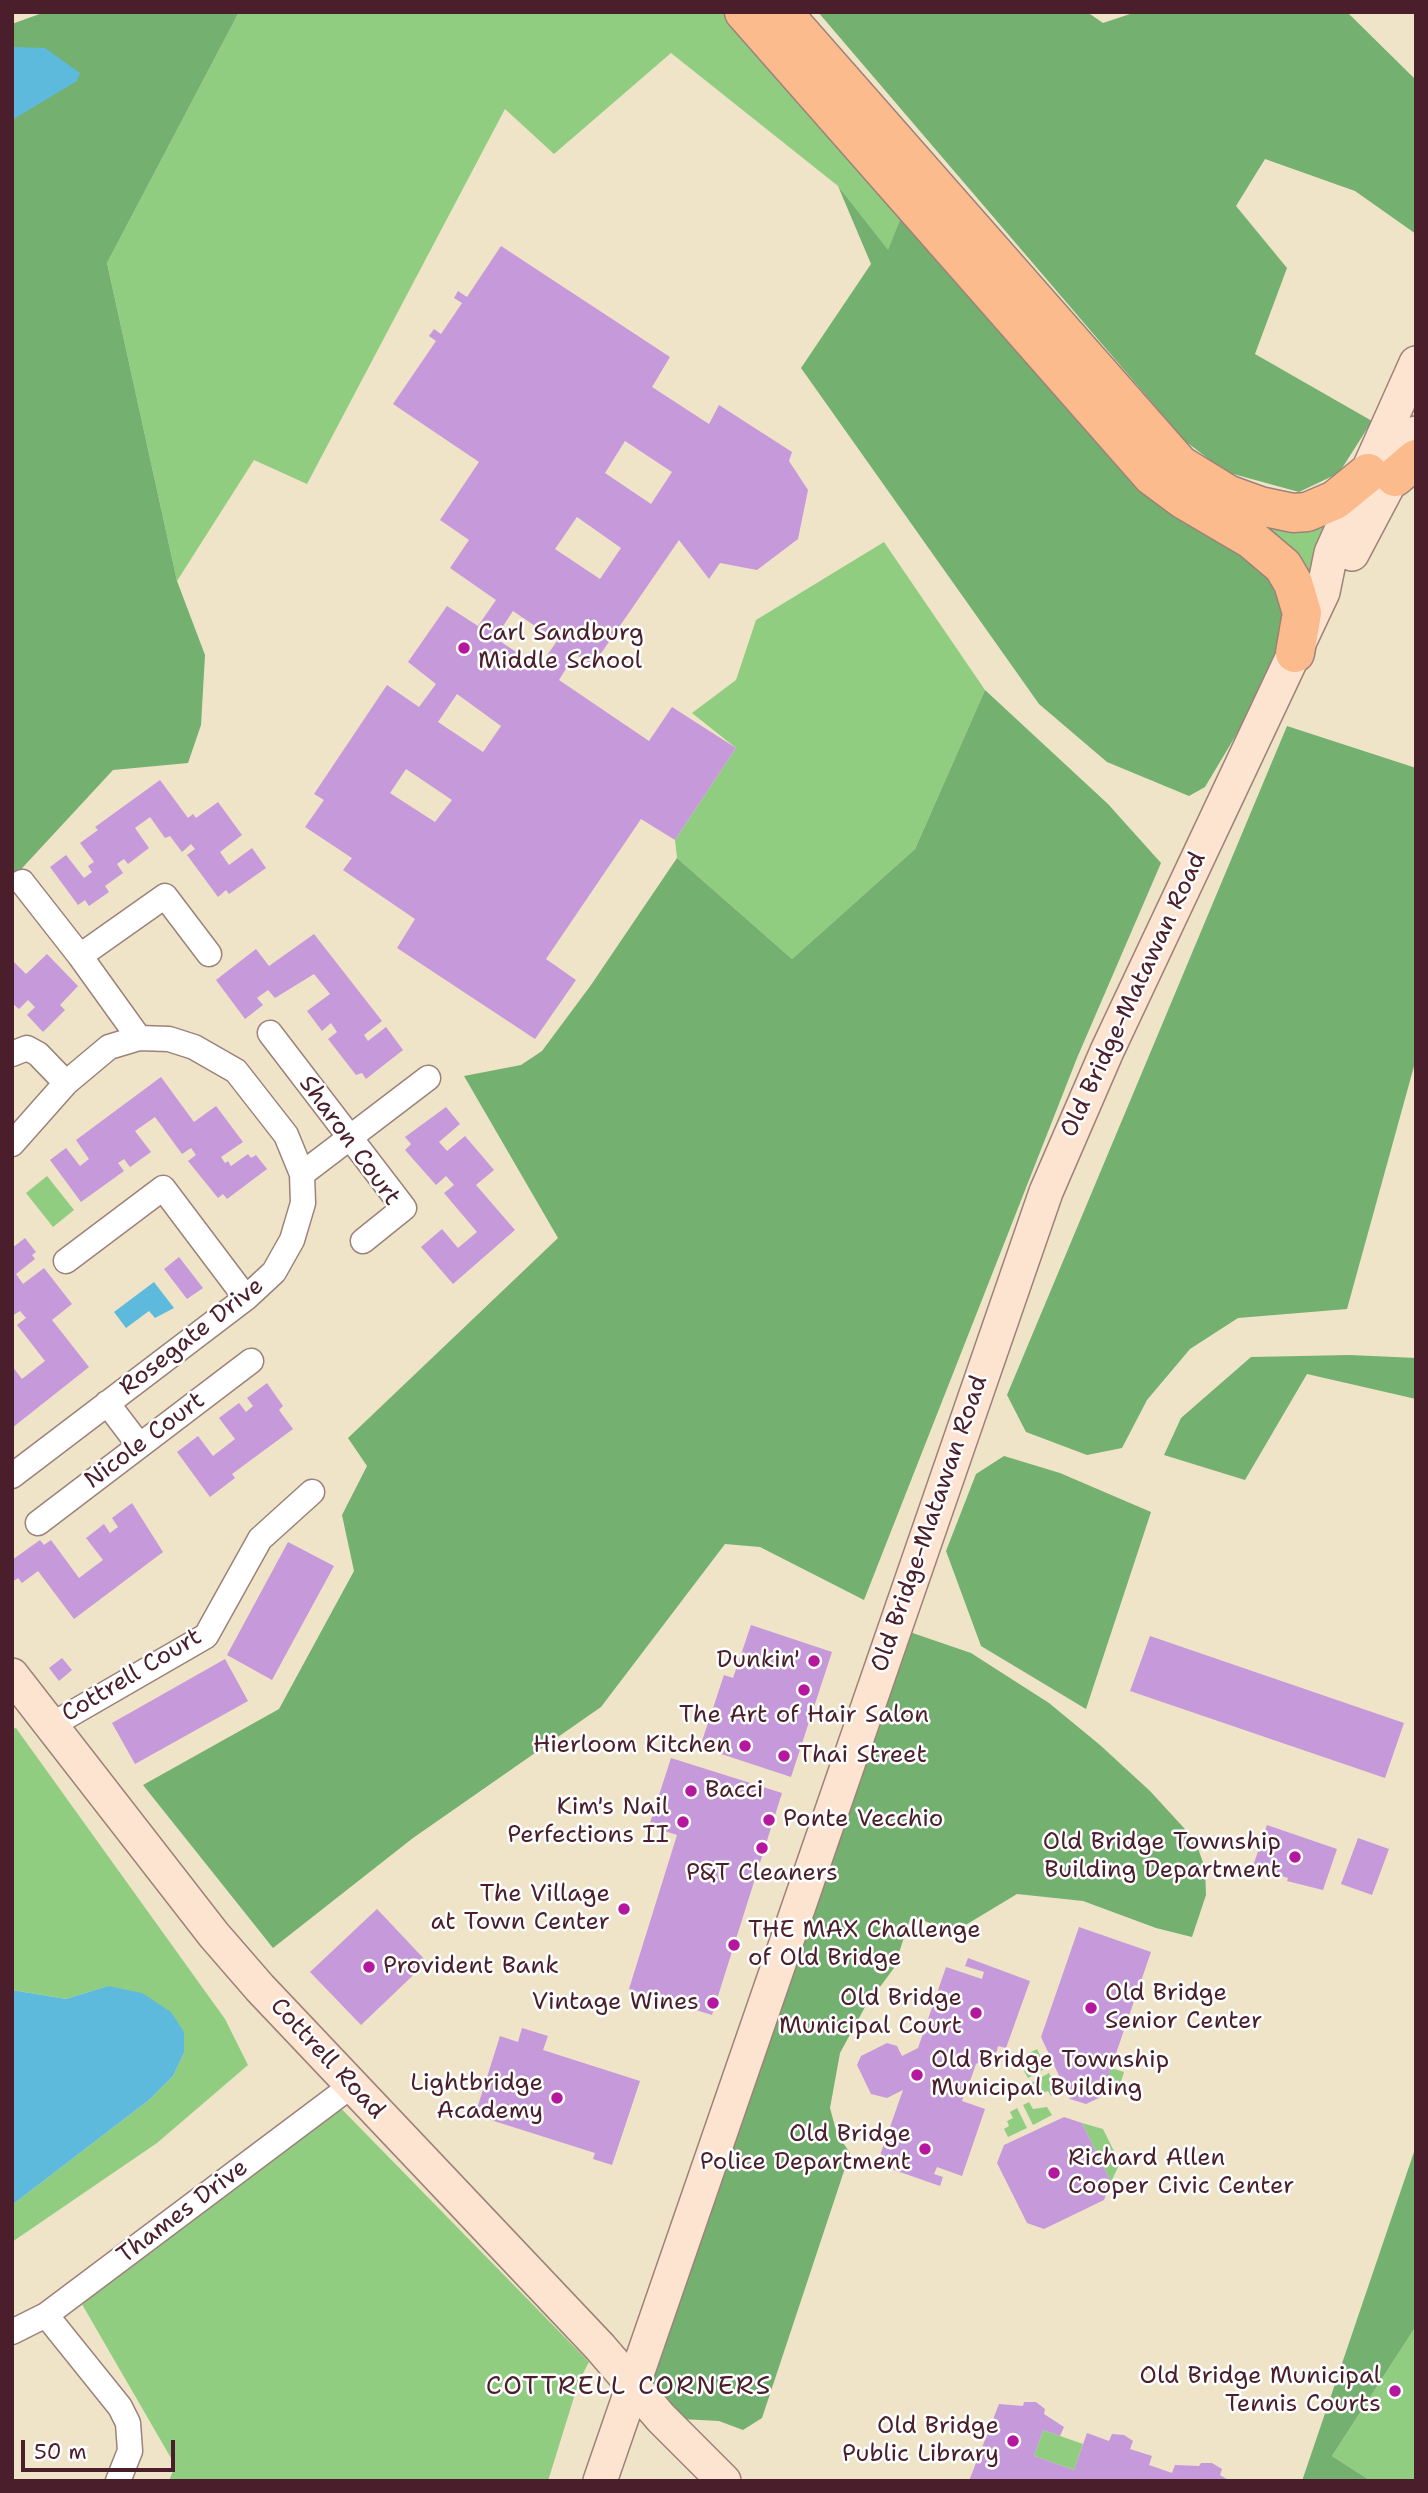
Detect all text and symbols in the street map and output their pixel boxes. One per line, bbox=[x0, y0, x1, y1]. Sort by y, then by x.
place label: Carl Sandburg Middle School bbox=[478, 620, 644, 676]
marker: Carl Sandburg Middle School bbox=[456, 640, 472, 656]
street label: Old Bridge-Matawan Road bbox=[1055, 848, 1213, 1142]
street label: Sharon Court bbox=[292, 1070, 406, 1212]
street label: Rosegate Drive bbox=[114, 1272, 270, 1402]
street label: Old Bridge-Matawan Road bbox=[866, 1372, 994, 1676]
street label: Nicole Court bbox=[79, 1386, 211, 1496]
street label: Cottrell Court bbox=[57, 1623, 207, 1729]
place label: Dunkin' bbox=[717, 1647, 800, 1675]
marker: Dunkin' bbox=[806, 1653, 822, 1669]
marker: The Art of Hair Salon bbox=[796, 1682, 812, 1698]
place label: The Art of Hair Salon bbox=[679, 1702, 929, 1730]
place label: Hierloom Kitchen bbox=[533, 1732, 731, 1760]
marker: Hierloom Kitchen bbox=[737, 1738, 753, 1754]
place label: Thai Street bbox=[798, 1742, 927, 1770]
marker: Thai Street bbox=[776, 1748, 792, 1764]
place label: Bacci bbox=[705, 1777, 764, 1805]
marker: Bacci bbox=[683, 1783, 699, 1799]
place label: Kim's Nail Perfections II bbox=[507, 1794, 669, 1850]
place label: Ponte Vecchio bbox=[783, 1806, 943, 1834]
marker: Ponte Vecchio bbox=[761, 1812, 777, 1828]
marker: Kim's Nail Perfections II bbox=[675, 1814, 691, 1830]
place label: Old Bridge Township Building Department bbox=[1043, 1829, 1281, 1885]
marker: P&T Cleaners bbox=[754, 1840, 770, 1856]
marker: Old Bridge Township Building Department bbox=[1287, 1849, 1303, 1865]
place label: P&T Cleaners bbox=[686, 1860, 838, 1888]
place label: The Village at Town Center bbox=[431, 1881, 610, 1937]
marker: The Village at Town Center bbox=[616, 1901, 632, 1917]
place label: THE MAX Challenge of Old Bridge bbox=[748, 1917, 981, 1973]
marker: THE MAX Challenge of Old Bridge bbox=[726, 1937, 742, 1953]
place label: Provident Bank bbox=[383, 1953, 559, 1981]
marker: Provident Bank bbox=[361, 1959, 377, 1975]
place label: Old Bridge Senior Center bbox=[1105, 1980, 1262, 2036]
place label: Old Bridge Municipal Court bbox=[779, 1985, 962, 2041]
place label: Vintage Wines bbox=[532, 1989, 699, 2017]
street label: Cottrell Road bbox=[264, 1993, 390, 2125]
marker: Vintage Wines bbox=[705, 1995, 721, 2011]
marker: Old Bridge Senior Center bbox=[1083, 2000, 1099, 2016]
marker: Old Bridge Municipal Court bbox=[968, 2005, 984, 2021]
place label: Old Bridge Township Municipal Building bbox=[931, 2047, 1169, 2103]
marker: Old Bridge Township Municipal Building bbox=[909, 2067, 925, 2083]
place label: Lightbridge Academy bbox=[410, 2070, 543, 2126]
marker: Lightbridge Academy bbox=[549, 2090, 565, 2106]
place label: Old Bridge Police Department bbox=[700, 2121, 911, 2177]
marker: Old Bridge Police Department bbox=[917, 2141, 933, 2157]
place label: Richard Allen Cooper Civic Center bbox=[1068, 2145, 1294, 2201]
street label: Thames Drive bbox=[112, 2153, 254, 2271]
marker: Richard Allen Cooper Civic Center bbox=[1046, 2165, 1062, 2181]
place label: Old Bridge Municipal Tennis Courts bbox=[1140, 2363, 1381, 2419]
district label: COTTRELL CORNERS bbox=[488, 2371, 770, 2403]
marker: Old Bridge Municipal Tennis Courts bbox=[1387, 2383, 1403, 2399]
place label: Old Bridge Public Library bbox=[842, 2413, 999, 2469]
scale bar bbox=[24, 2426, 178, 2470]
marker: Old Bridge Public Library bbox=[1005, 2433, 1021, 2449]
text: 50 m bbox=[34, 2438, 87, 2466]

